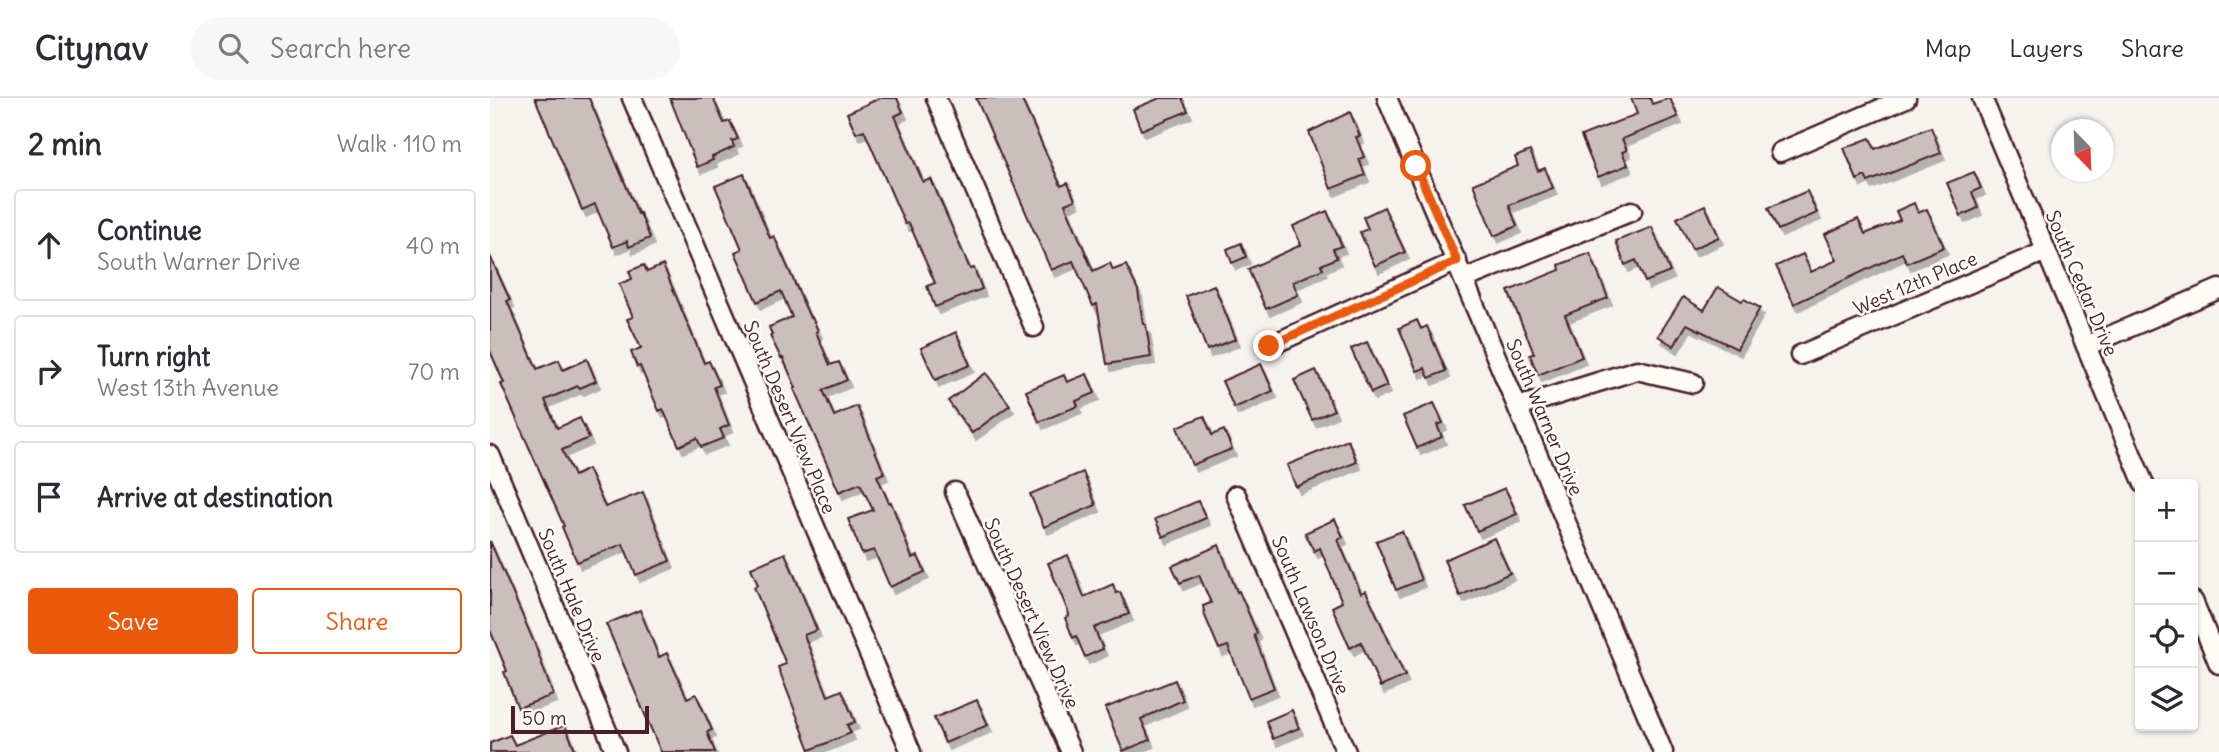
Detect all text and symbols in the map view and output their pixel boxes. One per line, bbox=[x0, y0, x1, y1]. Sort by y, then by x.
search box bbox=[190, 17, 680, 80]
text: Citynav bbox=[35, 27, 148, 69]
icon: search bbox=[214, 29, 252, 67]
text: Search here bbox=[270, 32, 411, 65]
text: Map bbox=[1925, 33, 1971, 63]
text: Layers bbox=[2009, 33, 2083, 63]
text: Share bbox=[2121, 33, 2184, 63]
north arrow bbox=[2051, 119, 2114, 182]
text: 2 min bbox=[28, 125, 102, 163]
text: Walk · 110 m bbox=[337, 129, 462, 158]
route start bbox=[1400, 150, 1431, 181]
street label: South Cedar Drive bbox=[2041, 207, 2123, 359]
text: Continue bbox=[97, 214, 202, 247]
icon: ahead bbox=[30, 226, 68, 264]
text: 40 m bbox=[406, 231, 460, 260]
street label: West 12th Place bbox=[1849, 246, 1981, 320]
text: South Warner Drive bbox=[97, 247, 300, 276]
street label: South Desert View Place bbox=[738, 317, 842, 517]
route end bbox=[1253, 330, 1284, 361]
street label: South Warner Drive bbox=[1501, 335, 1589, 499]
text: Turn right bbox=[97, 340, 210, 373]
icon: right bbox=[30, 352, 68, 390]
text: 70 m bbox=[408, 357, 460, 386]
text: West 13th Avenue bbox=[97, 373, 279, 402]
icon: arrive bbox=[30, 478, 68, 516]
map controls bbox=[2135, 479, 2198, 731]
button: + bbox=[2135, 479, 2198, 542]
text: Arrive at destination bbox=[97, 481, 333, 514]
street label: South Desert View Drive bbox=[979, 514, 1085, 712]
street label: South Hale Drive bbox=[533, 525, 611, 665]
street label: South Lawson Drive bbox=[1267, 532, 1355, 698]
button: − bbox=[2135, 542, 2198, 605]
button: Save bbox=[28, 588, 238, 654]
button: Share bbox=[252, 588, 462, 654]
button: locate bbox=[2135, 605, 2198, 668]
button: layers bbox=[2135, 668, 2198, 731]
scale bar bbox=[511, 703, 649, 735]
text: 50 m bbox=[522, 706, 567, 730]

